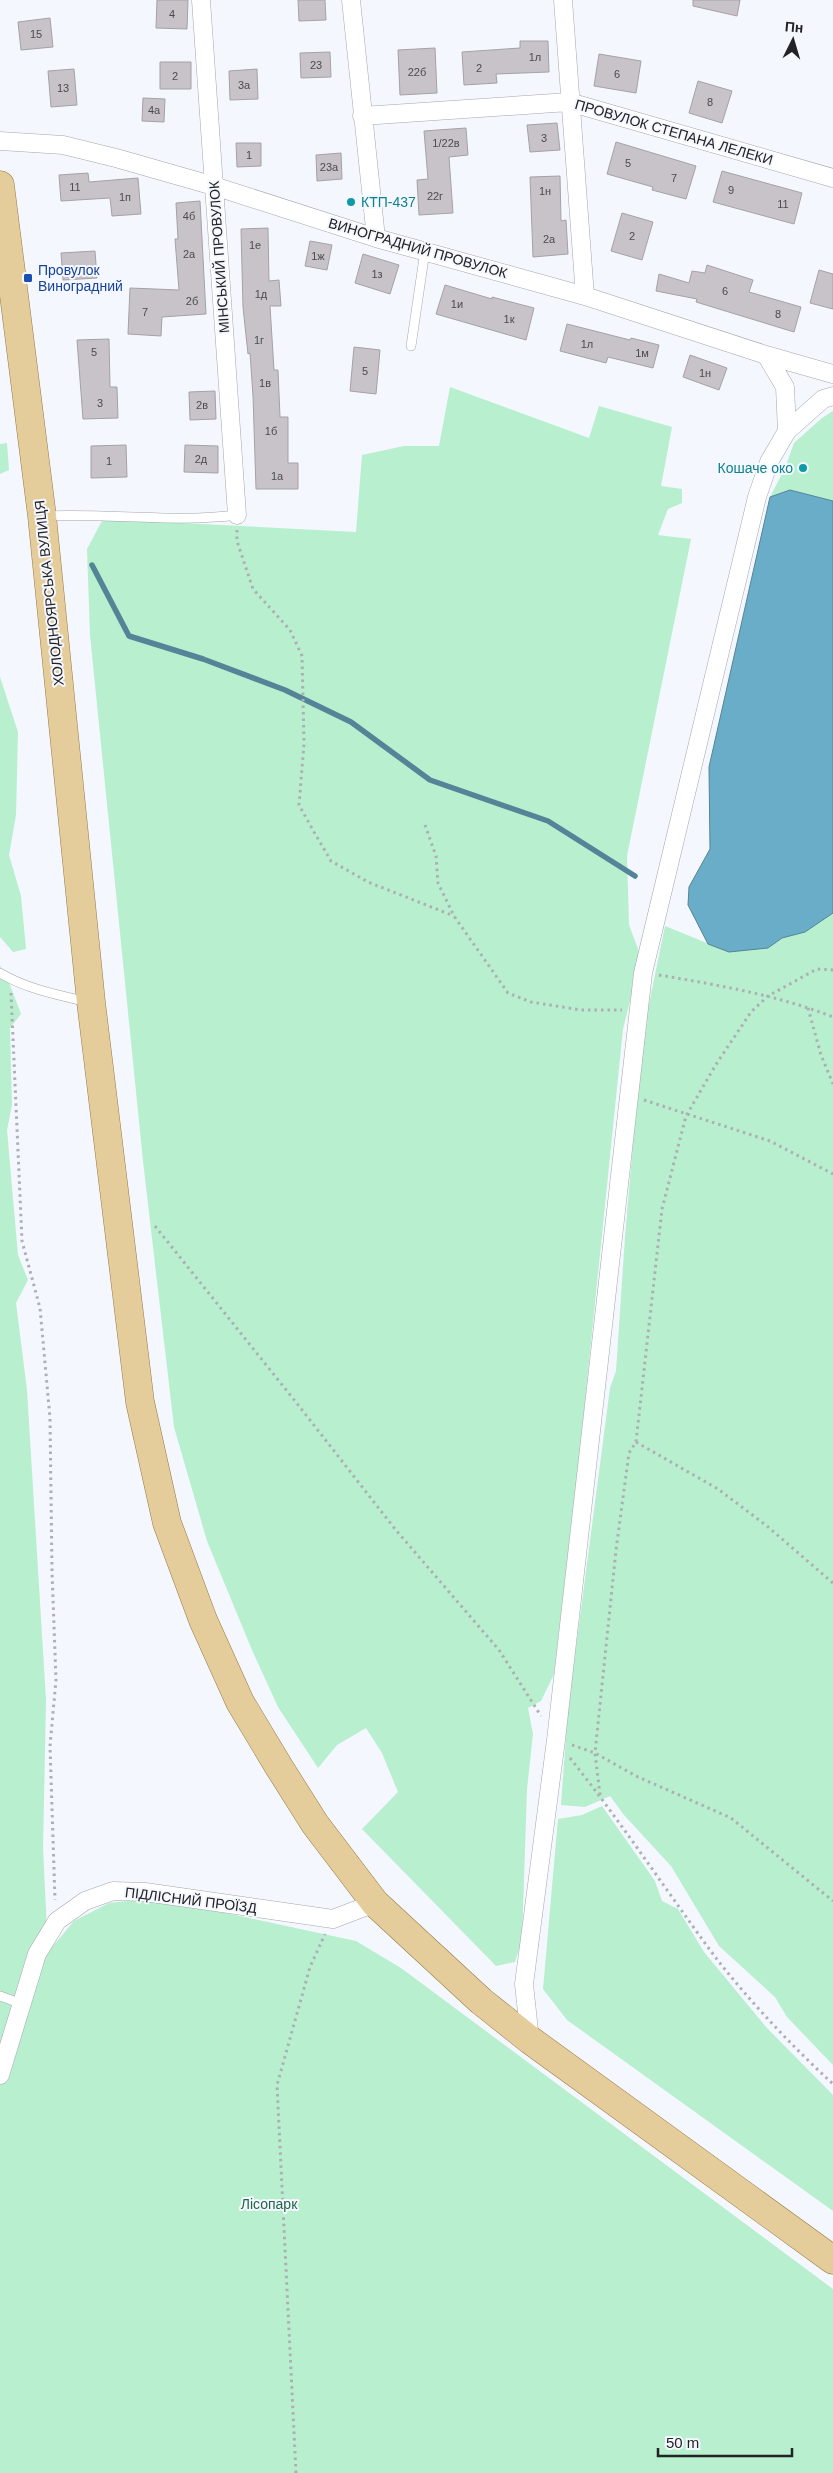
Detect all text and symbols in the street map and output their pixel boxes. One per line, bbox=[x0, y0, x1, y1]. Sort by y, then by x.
house number: 4 bbox=[169, 8, 175, 20]
north arrow bbox=[768, 15, 818, 65]
text: Пн bbox=[784, 18, 804, 36]
house number: 15 bbox=[30, 28, 42, 40]
house number: 1л bbox=[529, 51, 541, 63]
house number: 23 bbox=[310, 59, 322, 71]
house number: 2 bbox=[476, 62, 482, 74]
house number: 22б bbox=[408, 66, 426, 78]
house number: 6 bbox=[614, 68, 620, 80]
house number: 2 bbox=[172, 70, 178, 82]
house number: 3а bbox=[238, 79, 251, 91]
house number: 13 bbox=[57, 82, 69, 94]
street label: ПРОВУЛОК СТЕПАНА ЛЕЛЕКИ bbox=[573, 96, 775, 168]
house number: 8 bbox=[707, 96, 713, 108]
house number: 4а bbox=[148, 104, 161, 116]
house number: 3 bbox=[541, 132, 547, 144]
house number: 1/22в bbox=[432, 137, 460, 149]
house number: 1 bbox=[246, 149, 252, 161]
house number: 5 bbox=[625, 157, 631, 169]
house number: 23а bbox=[320, 161, 339, 173]
house number: 7 bbox=[671, 172, 677, 184]
street label: МІНСЬКИЙ ПРОВУЛОК bbox=[205, 179, 232, 334]
house number: 11 bbox=[69, 181, 81, 193]
house number: 9 bbox=[728, 184, 734, 196]
house number: 1н bbox=[539, 185, 551, 197]
house number: 22г bbox=[427, 190, 443, 202]
house number: 1п bbox=[119, 191, 131, 203]
place label: КТП-437 bbox=[361, 194, 416, 210]
marker: КТП-437 bbox=[345, 196, 357, 208]
house number: 11 bbox=[777, 198, 789, 210]
house number: 4б bbox=[183, 210, 195, 222]
street label: ВИНОГРАДНИЙ ПРОВУЛОК bbox=[327, 214, 510, 281]
house number: 2 bbox=[629, 230, 635, 242]
house number: 2а bbox=[543, 233, 556, 245]
house number: 1е bbox=[249, 239, 261, 251]
house number: 2а bbox=[183, 248, 196, 260]
house number: 1ж bbox=[311, 250, 325, 262]
place label: Провулок Виноградний bbox=[38, 262, 123, 294]
house number: 1з bbox=[371, 268, 383, 280]
marker: Провулок Виноградний bbox=[22, 272, 34, 284]
house number: 6 bbox=[722, 285, 728, 297]
house number: 1д bbox=[255, 288, 268, 300]
house number: 2б bbox=[186, 295, 198, 307]
house number: 1и bbox=[451, 298, 463, 310]
house number: 7 bbox=[142, 306, 148, 318]
house number: 8 bbox=[775, 308, 781, 320]
house number: 1к bbox=[504, 313, 515, 325]
house number: 1г bbox=[254, 334, 264, 346]
house number: 1л bbox=[581, 338, 593, 350]
house number: 5 bbox=[91, 346, 97, 358]
house number: 1м bbox=[635, 347, 649, 359]
house number: 5 bbox=[362, 365, 368, 377]
house number: 1н bbox=[699, 367, 711, 379]
house number: 1в bbox=[259, 377, 271, 389]
house number: 3 bbox=[97, 397, 103, 409]
house number: 2в bbox=[196, 399, 208, 411]
house number: 1б bbox=[265, 425, 277, 437]
house number: 2д bbox=[195, 453, 208, 465]
house number: 1 bbox=[106, 455, 112, 467]
place label: Кошаче око bbox=[718, 460, 793, 476]
marker: Кошаче око bbox=[797, 462, 809, 474]
house number: 1а bbox=[271, 470, 284, 482]
street label: ХОЛОДНОЯРСЬКА ВУЛИЦЯ bbox=[31, 499, 67, 687]
street label: ПІДЛІСНИЙ ПРОЇЗД bbox=[124, 1883, 258, 1916]
park label: Лісопарк bbox=[241, 2196, 298, 2212]
scale bar bbox=[658, 2426, 792, 2458]
text: 50 m bbox=[666, 2434, 699, 2451]

